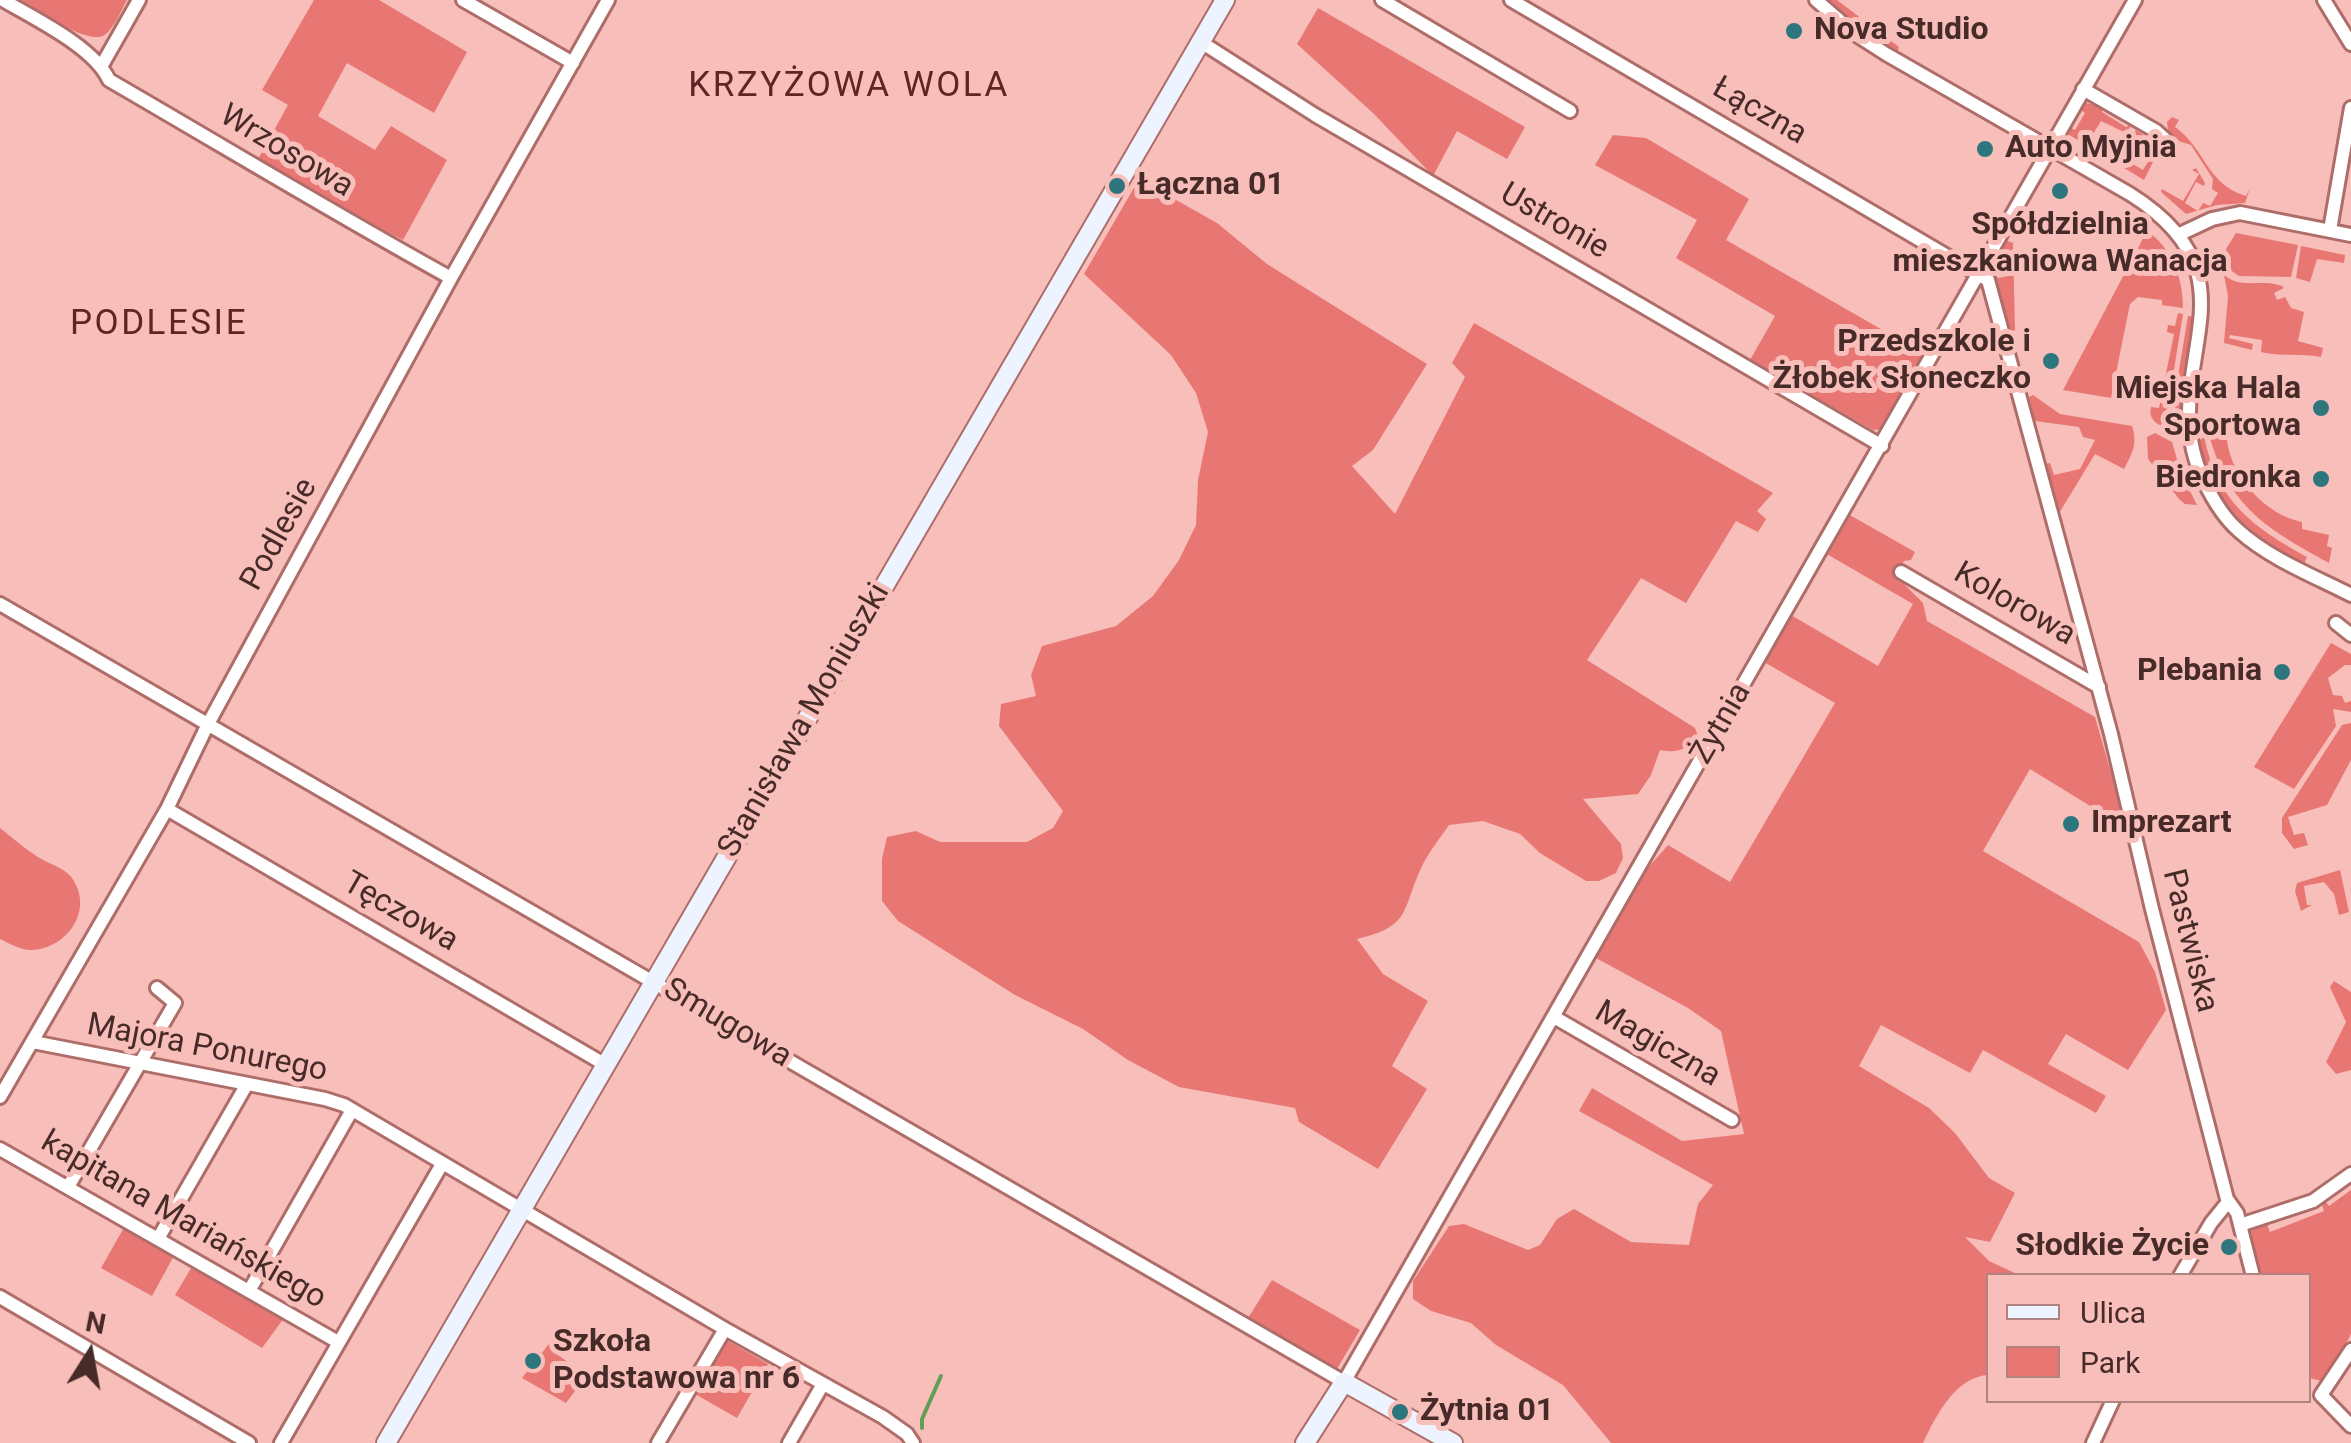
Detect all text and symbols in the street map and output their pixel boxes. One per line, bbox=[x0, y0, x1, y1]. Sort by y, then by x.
place label: Nova Studio bbox=[1814, 12, 1988, 50]
marker: Nova Studio bbox=[1783, 20, 1805, 42]
district label: KRZYŻOWA WOLA bbox=[688, 66, 1010, 108]
street label: Łączna bbox=[1705, 70, 1813, 154]
street label: Wrzosowa bbox=[212, 97, 360, 207]
place label: Auto Myjnia bbox=[2005, 130, 2177, 168]
marker: Auto Myjnia bbox=[1974, 138, 1996, 160]
place label: Łączna 01 bbox=[1137, 167, 1285, 205]
marker: Łączna 01 bbox=[1106, 175, 1128, 197]
street label: Ustronie bbox=[1493, 176, 1615, 268]
marker: Spółdzielnia mieszkaniowa Wanacja bbox=[2049, 180, 2071, 202]
place label: Spółdzielnia mieszkaniowa Wanacja bbox=[1892, 207, 2228, 282]
district label: PODLESIE bbox=[70, 304, 248, 346]
place label: Przedszkole i Żłobek Słoneczko bbox=[1772, 324, 2031, 399]
marker: Przedszkole i Żłobek Słoneczko bbox=[2040, 350, 2062, 372]
place label: Miejska Hala Sportowa bbox=[2115, 371, 2301, 446]
marker: Miejska Hala Sportowa bbox=[2310, 397, 2332, 419]
place label: Biedronka bbox=[2155, 460, 2301, 498]
marker: Biedronka bbox=[2310, 468, 2332, 490]
street label: Podlesie bbox=[234, 472, 326, 598]
street label: Kolorowa bbox=[1946, 555, 2082, 655]
street label: Stanisława Moniuszki bbox=[711, 577, 899, 865]
place label: Plebania bbox=[2137, 653, 2262, 691]
marker: Plebania bbox=[2271, 661, 2293, 683]
street label: Żytnia bbox=[1684, 677, 1760, 771]
place label: Imprezart bbox=[2091, 805, 2232, 843]
marker: Imprezart bbox=[2060, 813, 2082, 835]
street label: Tęczowa bbox=[336, 865, 464, 961]
street label: Pastwiska bbox=[2153, 865, 2225, 1017]
street label: Smugowa bbox=[656, 971, 798, 1077]
street label: Magiczna bbox=[1587, 994, 1727, 1096]
street label: Majora Ponurego bbox=[84, 1007, 330, 1091]
street label: kapitana Mariańskiego bbox=[34, 1124, 332, 1318]
place label: Słodkie Życie bbox=[2015, 1228, 2209, 1266]
marker: Słodkie Życie bbox=[2218, 1236, 2240, 1258]
legend bbox=[1986, 1273, 2311, 1403]
text: Ulica bbox=[2080, 1295, 2146, 1330]
north arrow bbox=[40, 1303, 140, 1403]
text: N bbox=[83, 1305, 109, 1341]
place label: Szkoła Podstawowa nr 6 bbox=[553, 1324, 800, 1399]
text: Park bbox=[2080, 1345, 2140, 1380]
marker: Szkoła Podstawowa nr 6 bbox=[522, 1350, 544, 1372]
place label: Żytnia 01 bbox=[1420, 1393, 1554, 1431]
marker: Żytnia 01 bbox=[1389, 1401, 1411, 1423]

